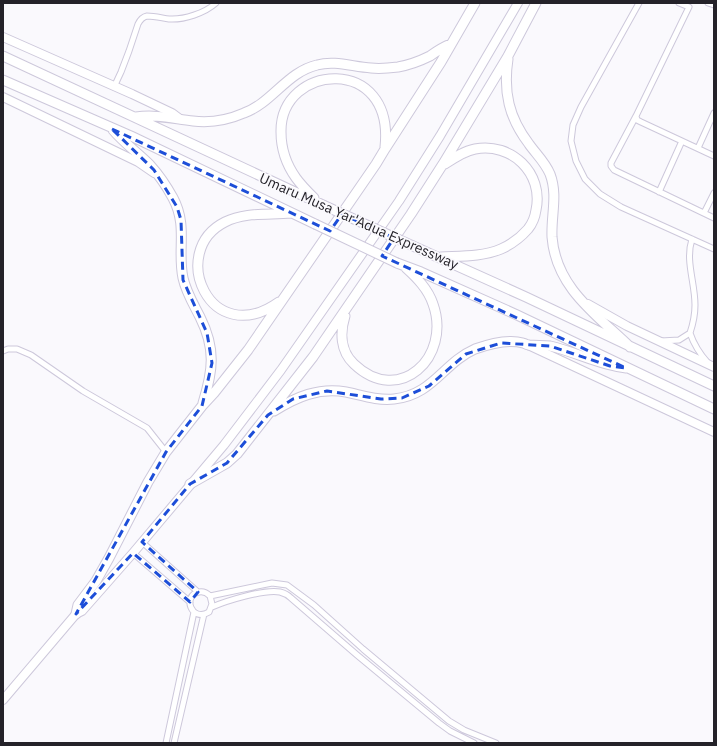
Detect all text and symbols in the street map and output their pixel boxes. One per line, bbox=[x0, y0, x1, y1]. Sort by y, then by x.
street label: Umaru Musa Yar'Adua Expressway bbox=[257, 169, 461, 273]

